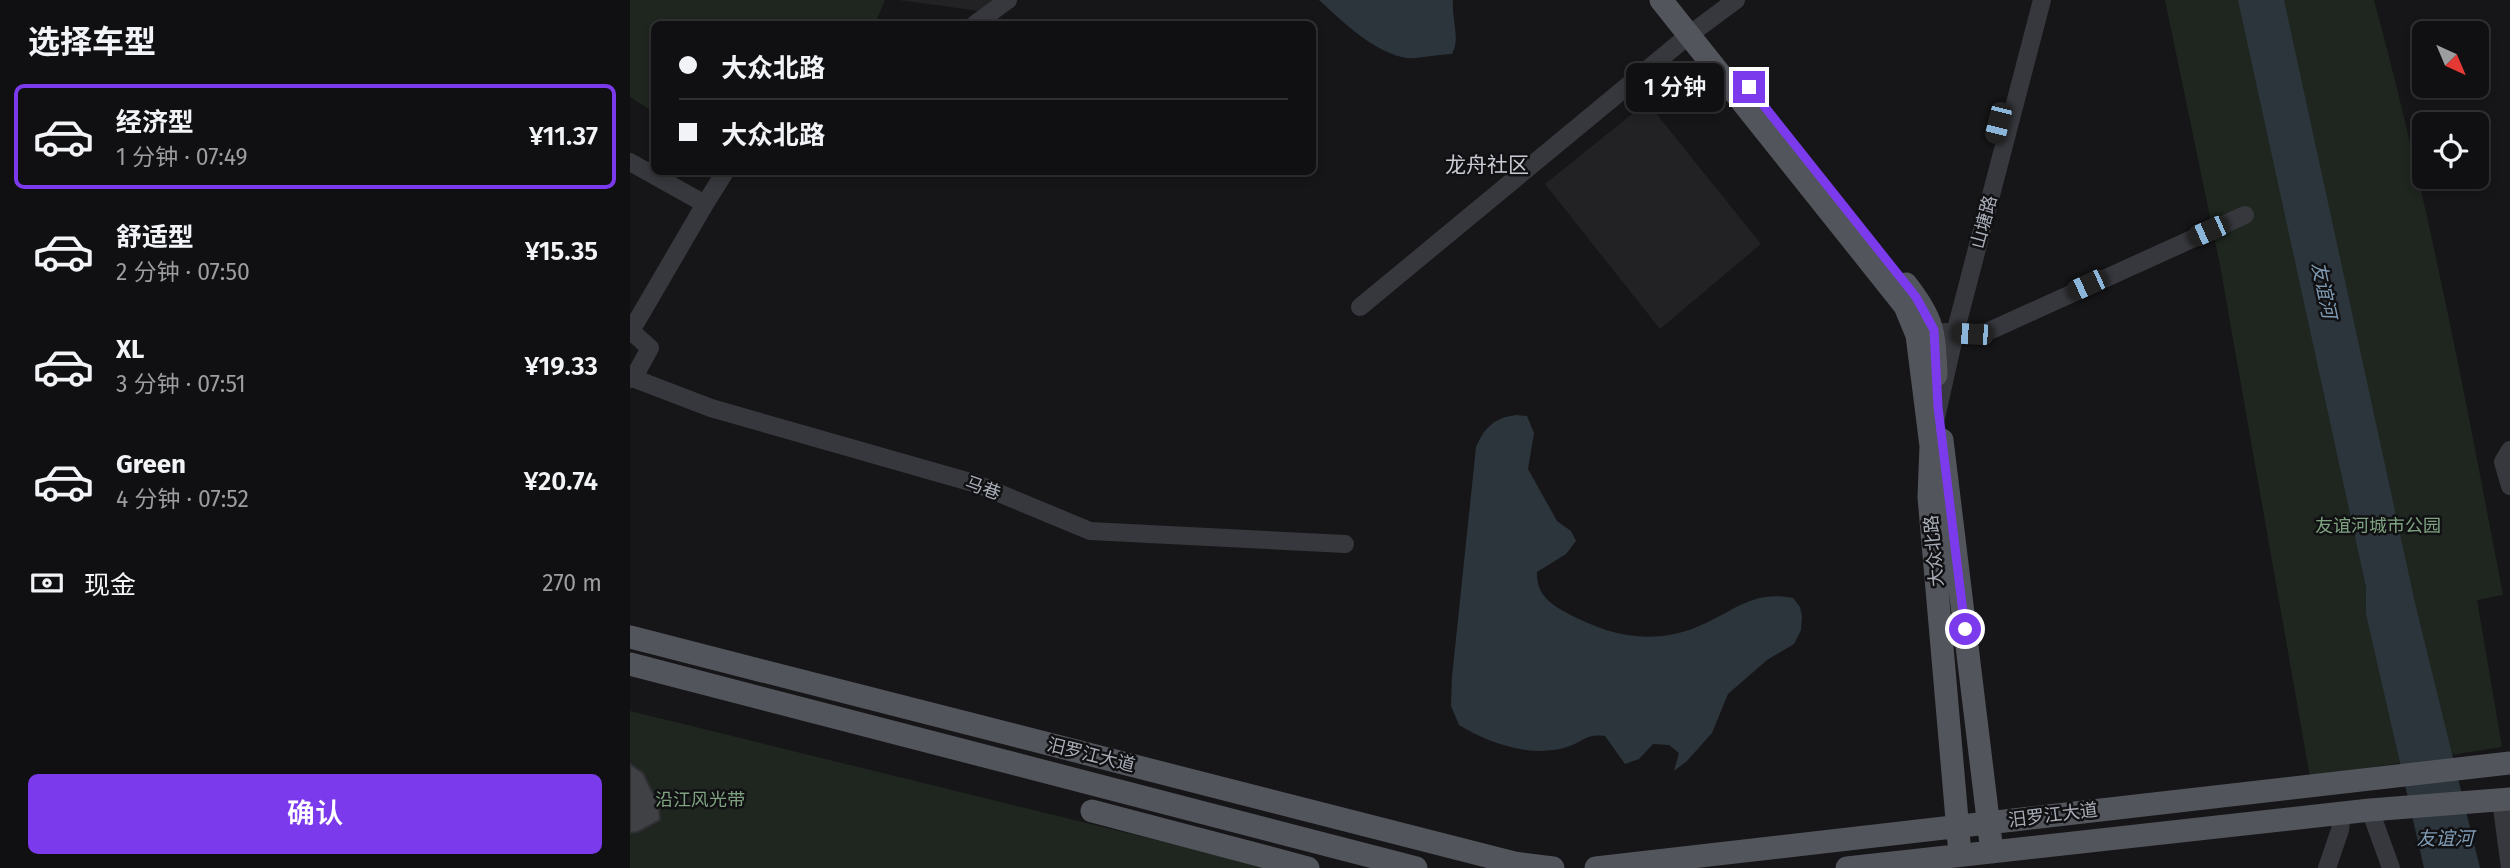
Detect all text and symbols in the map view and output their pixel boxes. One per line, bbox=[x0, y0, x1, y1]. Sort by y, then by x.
north arrow bbox=[2412, 21, 2488, 98]
map controls bbox=[2412, 21, 2489, 189]
text: 选择车型 bbox=[28, 23, 156, 61]
text: 大众北路 bbox=[721, 53, 825, 84]
callout: 1 分钟 bbox=[1626, 62, 1724, 112]
route end bbox=[1733, 71, 1765, 103]
text: 1 分钟 bbox=[1644, 73, 1706, 101]
car bbox=[1983, 100, 2014, 146]
icon: car bbox=[32, 105, 95, 168]
text: 经济型 bbox=[116, 107, 194, 138]
button: locate bbox=[2412, 112, 2489, 189]
text: 大众北路 bbox=[721, 120, 825, 151]
text: ¥11.37 bbox=[529, 121, 598, 152]
text: 1 分钟 · 07:49 bbox=[116, 143, 248, 171]
district label: 龙舟社区 bbox=[1445, 152, 1529, 178]
street label: 山塘路 bbox=[1966, 193, 2002, 251]
car bbox=[2185, 213, 2232, 249]
icon: car bbox=[32, 220, 95, 283]
text: 舒适型 bbox=[116, 222, 194, 253]
text: ¥15.35 bbox=[525, 236, 598, 267]
text: 2 分钟 · 07:50 bbox=[116, 258, 250, 286]
water label: 友谊河 bbox=[2307, 260, 2342, 324]
car bbox=[2064, 267, 2111, 303]
car bbox=[1951, 322, 1994, 346]
text: XL bbox=[116, 334, 144, 365]
icon: car bbox=[32, 335, 95, 398]
text: ¥19.33 bbox=[525, 351, 598, 382]
text: 3 分钟 · 07:51 bbox=[116, 370, 246, 398]
text: Green bbox=[116, 449, 186, 480]
icon: car bbox=[32, 450, 95, 513]
text: ¥20.74 bbox=[524, 466, 598, 497]
street label: 马巷 bbox=[962, 472, 1004, 504]
text: 4 分钟 · 07:52 bbox=[116, 485, 249, 513]
street label: 大众北路 bbox=[1920, 514, 1948, 588]
park label: 友谊河城市公园 bbox=[2315, 515, 2441, 537]
icon: cash bbox=[28, 564, 66, 602]
text: 270 m bbox=[542, 569, 602, 597]
text: 现金 bbox=[84, 570, 136, 601]
route start bbox=[1949, 613, 1981, 645]
street label: 汨罗江大道 bbox=[1045, 733, 1137, 777]
button: 确认 bbox=[28, 774, 602, 854]
park label: 沿江风光带 bbox=[655, 789, 745, 811]
street label: 汨罗江大道 bbox=[2007, 799, 2099, 831]
water label: 友谊河 bbox=[2416, 827, 2477, 850]

